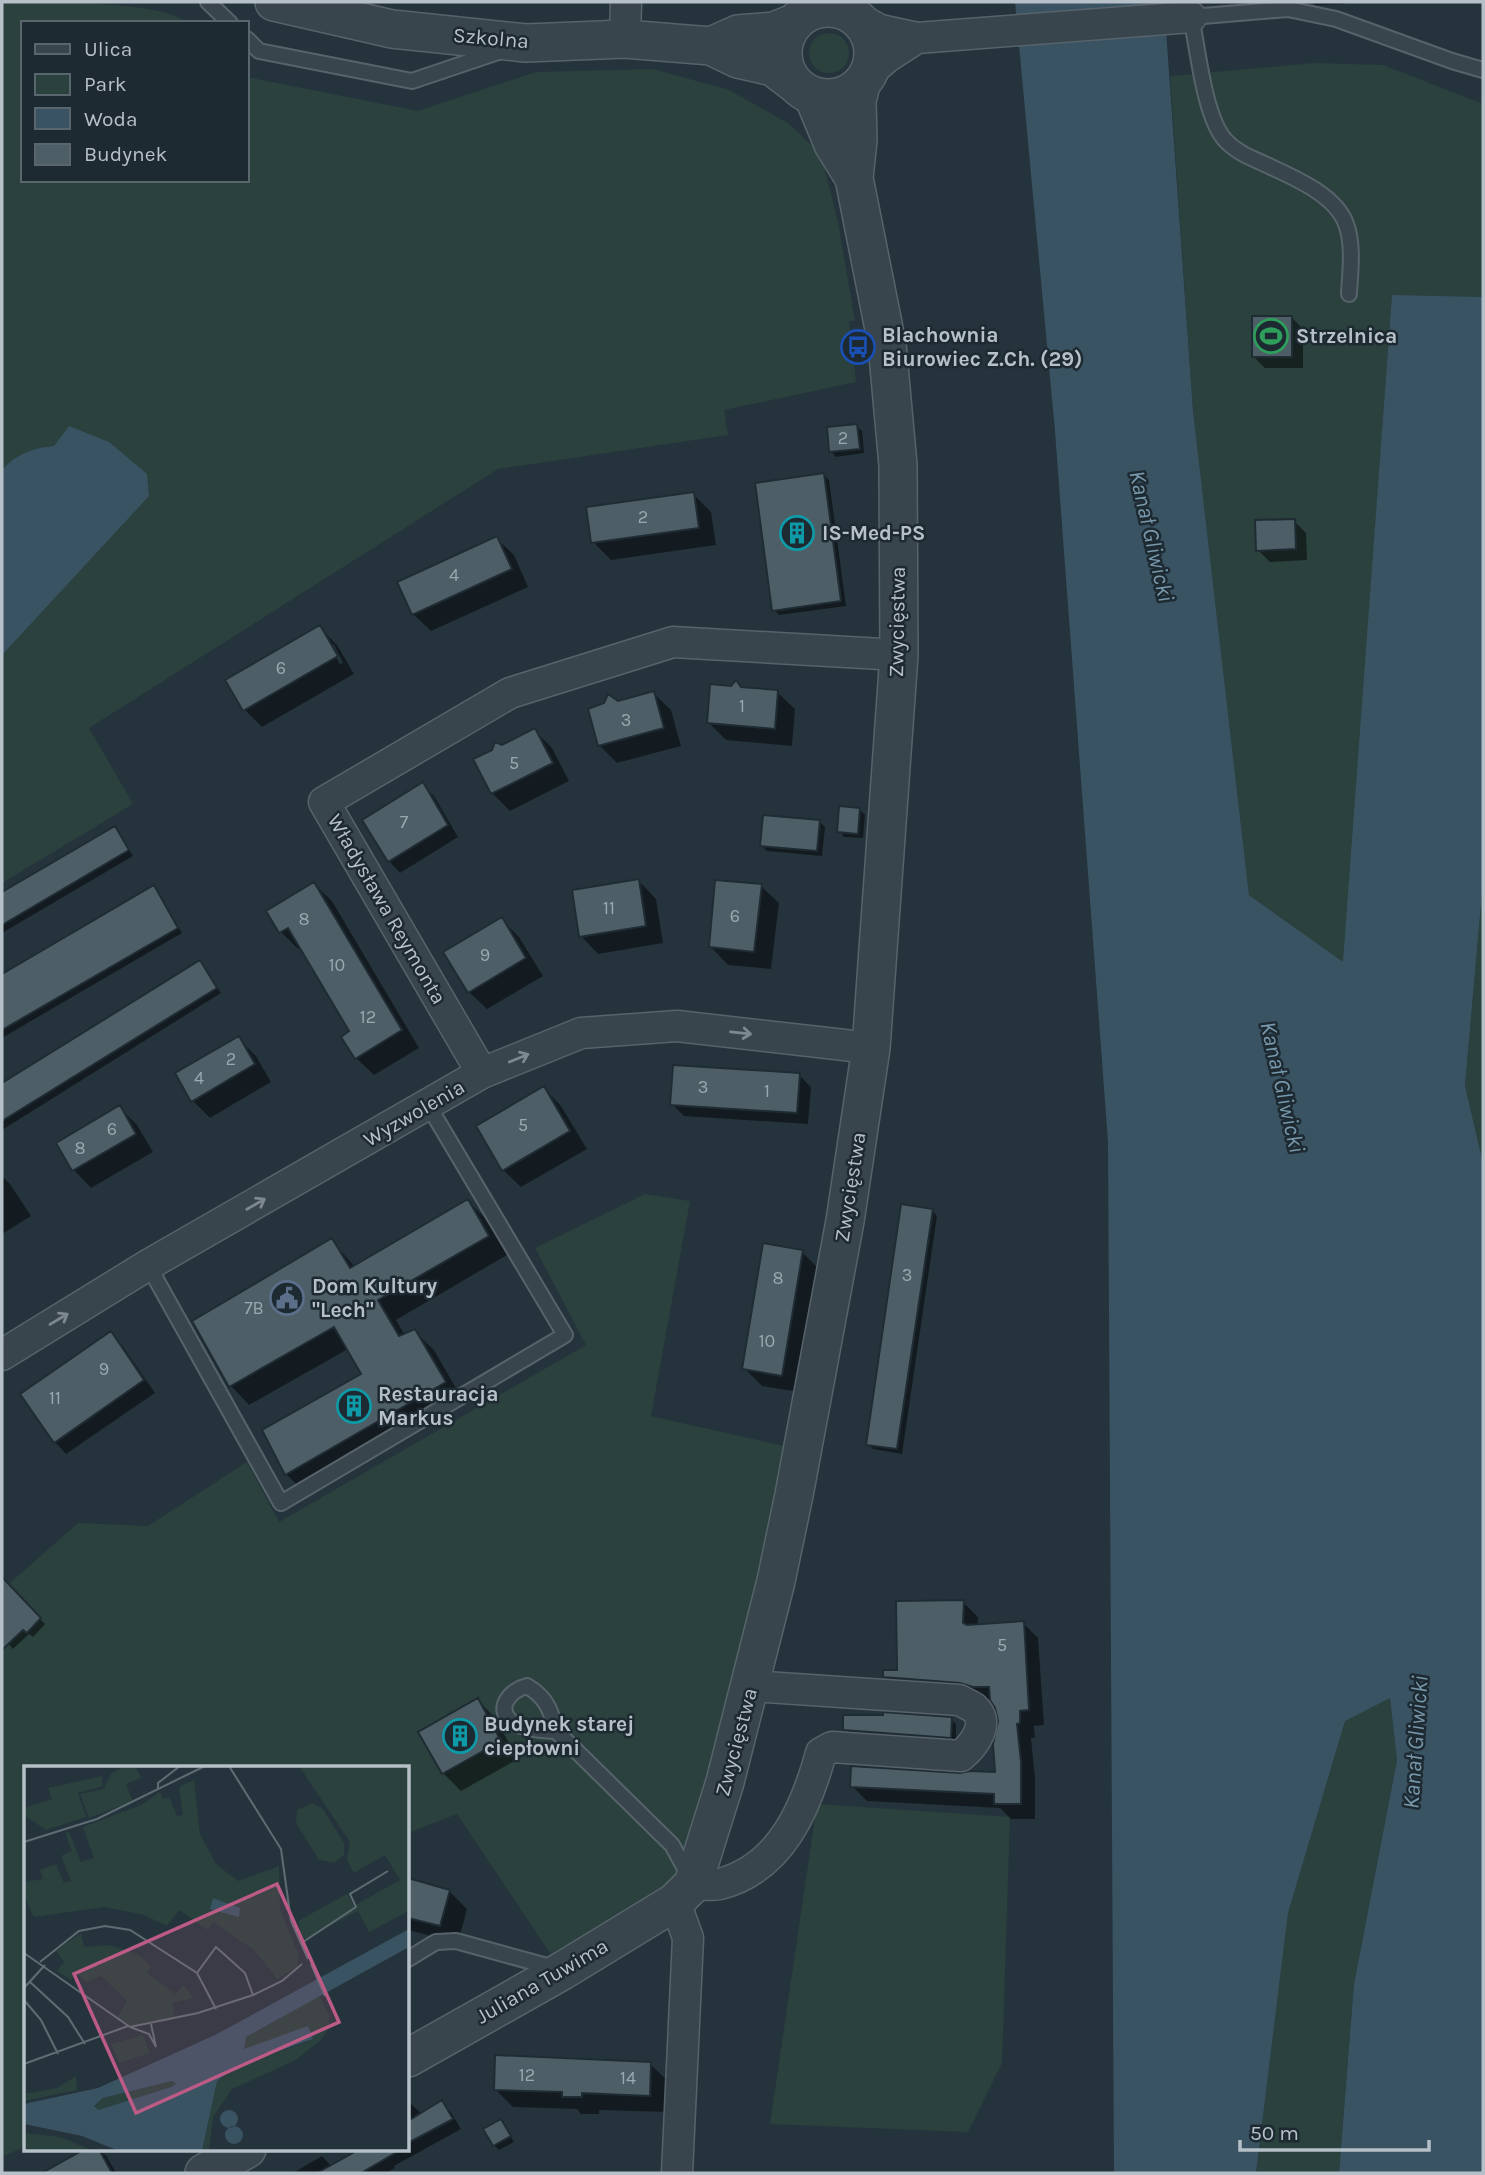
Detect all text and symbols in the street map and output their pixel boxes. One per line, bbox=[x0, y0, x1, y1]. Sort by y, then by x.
legend bbox=[21, 21, 248, 182]
street label: Szkolna bbox=[452, 23, 530, 53]
text: Ulica bbox=[84, 37, 132, 61]
text: Park bbox=[84, 72, 127, 96]
text: Woda bbox=[84, 107, 138, 131]
text: Budynek bbox=[84, 142, 167, 166]
sports icon: Strzelnica bbox=[1252, 317, 1290, 355]
place label: Blachownia Biurowiec Z.Ch. (29) bbox=[882, 323, 1082, 371]
place label: Strzelnica bbox=[1296, 324, 1397, 348]
bus stop icon: Blachownia Biurowiec Z.Ch. (29) bbox=[839, 328, 877, 366]
house number: 2 bbox=[838, 427, 848, 449]
water label: Kanał Gliwicki bbox=[1123, 468, 1180, 604]
house number: 2 bbox=[638, 506, 648, 528]
building icon: IS-Med-PS bbox=[778, 514, 816, 552]
place label: IS-Med-PS bbox=[822, 521, 925, 545]
house number: 4 bbox=[449, 564, 459, 586]
street label: Zwycięstwa bbox=[884, 566, 910, 678]
house number: 6 bbox=[276, 657, 286, 679]
house number: 1 bbox=[739, 695, 745, 717]
house number: 3 bbox=[621, 709, 631, 731]
house number: 5 bbox=[509, 752, 519, 774]
street label: Władysława Reymonta bbox=[323, 810, 451, 1008]
house number: 7 bbox=[400, 811, 409, 833]
house number: 11 bbox=[603, 897, 615, 919]
house number: 6 bbox=[730, 905, 740, 927]
house number: 8 bbox=[298, 908, 310, 930]
house number: 9 bbox=[480, 944, 490, 966]
house number: 10 bbox=[329, 954, 345, 976]
house number: 12 bbox=[360, 1006, 376, 1028]
water label: Kanał Gliwicki bbox=[1254, 1019, 1311, 1155]
one-way arrow bbox=[729, 1026, 752, 1039]
house number: 2 bbox=[226, 1048, 236, 1070]
one-way arrow bbox=[507, 1051, 529, 1064]
house number: 4 bbox=[194, 1067, 204, 1089]
street label: Wyzwolenia bbox=[359, 1075, 469, 1151]
house number: 3 bbox=[698, 1076, 708, 1098]
house number: 1 bbox=[764, 1080, 770, 1102]
house number: 5 bbox=[518, 1114, 528, 1136]
house number: 6 bbox=[107, 1118, 117, 1140]
street label: Zwycięstwa bbox=[829, 1130, 871, 1244]
house number: 8 bbox=[74, 1137, 86, 1159]
one-way arrow bbox=[245, 1197, 265, 1211]
house number: 3 bbox=[902, 1264, 912, 1286]
house number: 8 bbox=[772, 1267, 784, 1289]
place label: Dom Kultury "Lech" bbox=[312, 1274, 438, 1322]
public building icon: Dom Kultury "Lech" bbox=[268, 1279, 306, 1317]
house number: 7B bbox=[244, 1297, 264, 1319]
one-way arrow bbox=[49, 1312, 69, 1326]
house number: 10 bbox=[759, 1330, 775, 1352]
house number: 9 bbox=[99, 1358, 109, 1380]
place label: Restauracja Markus bbox=[378, 1382, 498, 1430]
house number: 11 bbox=[49, 1387, 61, 1409]
building icon: Restauracja Markus bbox=[335, 1387, 373, 1425]
house number: 5 bbox=[997, 1634, 1007, 1656]
water label: Kanał Gliwicki bbox=[1397, 1674, 1434, 1810]
street label: Zwycięstwa bbox=[710, 1685, 762, 1799]
place label: Budynek starej ciepłowni bbox=[484, 1712, 634, 1760]
building icon: Budynek starej ciepłowni bbox=[441, 1717, 479, 1755]
inset map bbox=[24, 1766, 410, 2150]
street label: Juliana Tuwima bbox=[472, 1933, 612, 2029]
house number: 12 bbox=[519, 2064, 535, 2086]
house number: 14 bbox=[620, 2067, 636, 2089]
scale bar bbox=[1240, 2108, 1429, 2152]
text: 50 m bbox=[1250, 2121, 1299, 2145]

